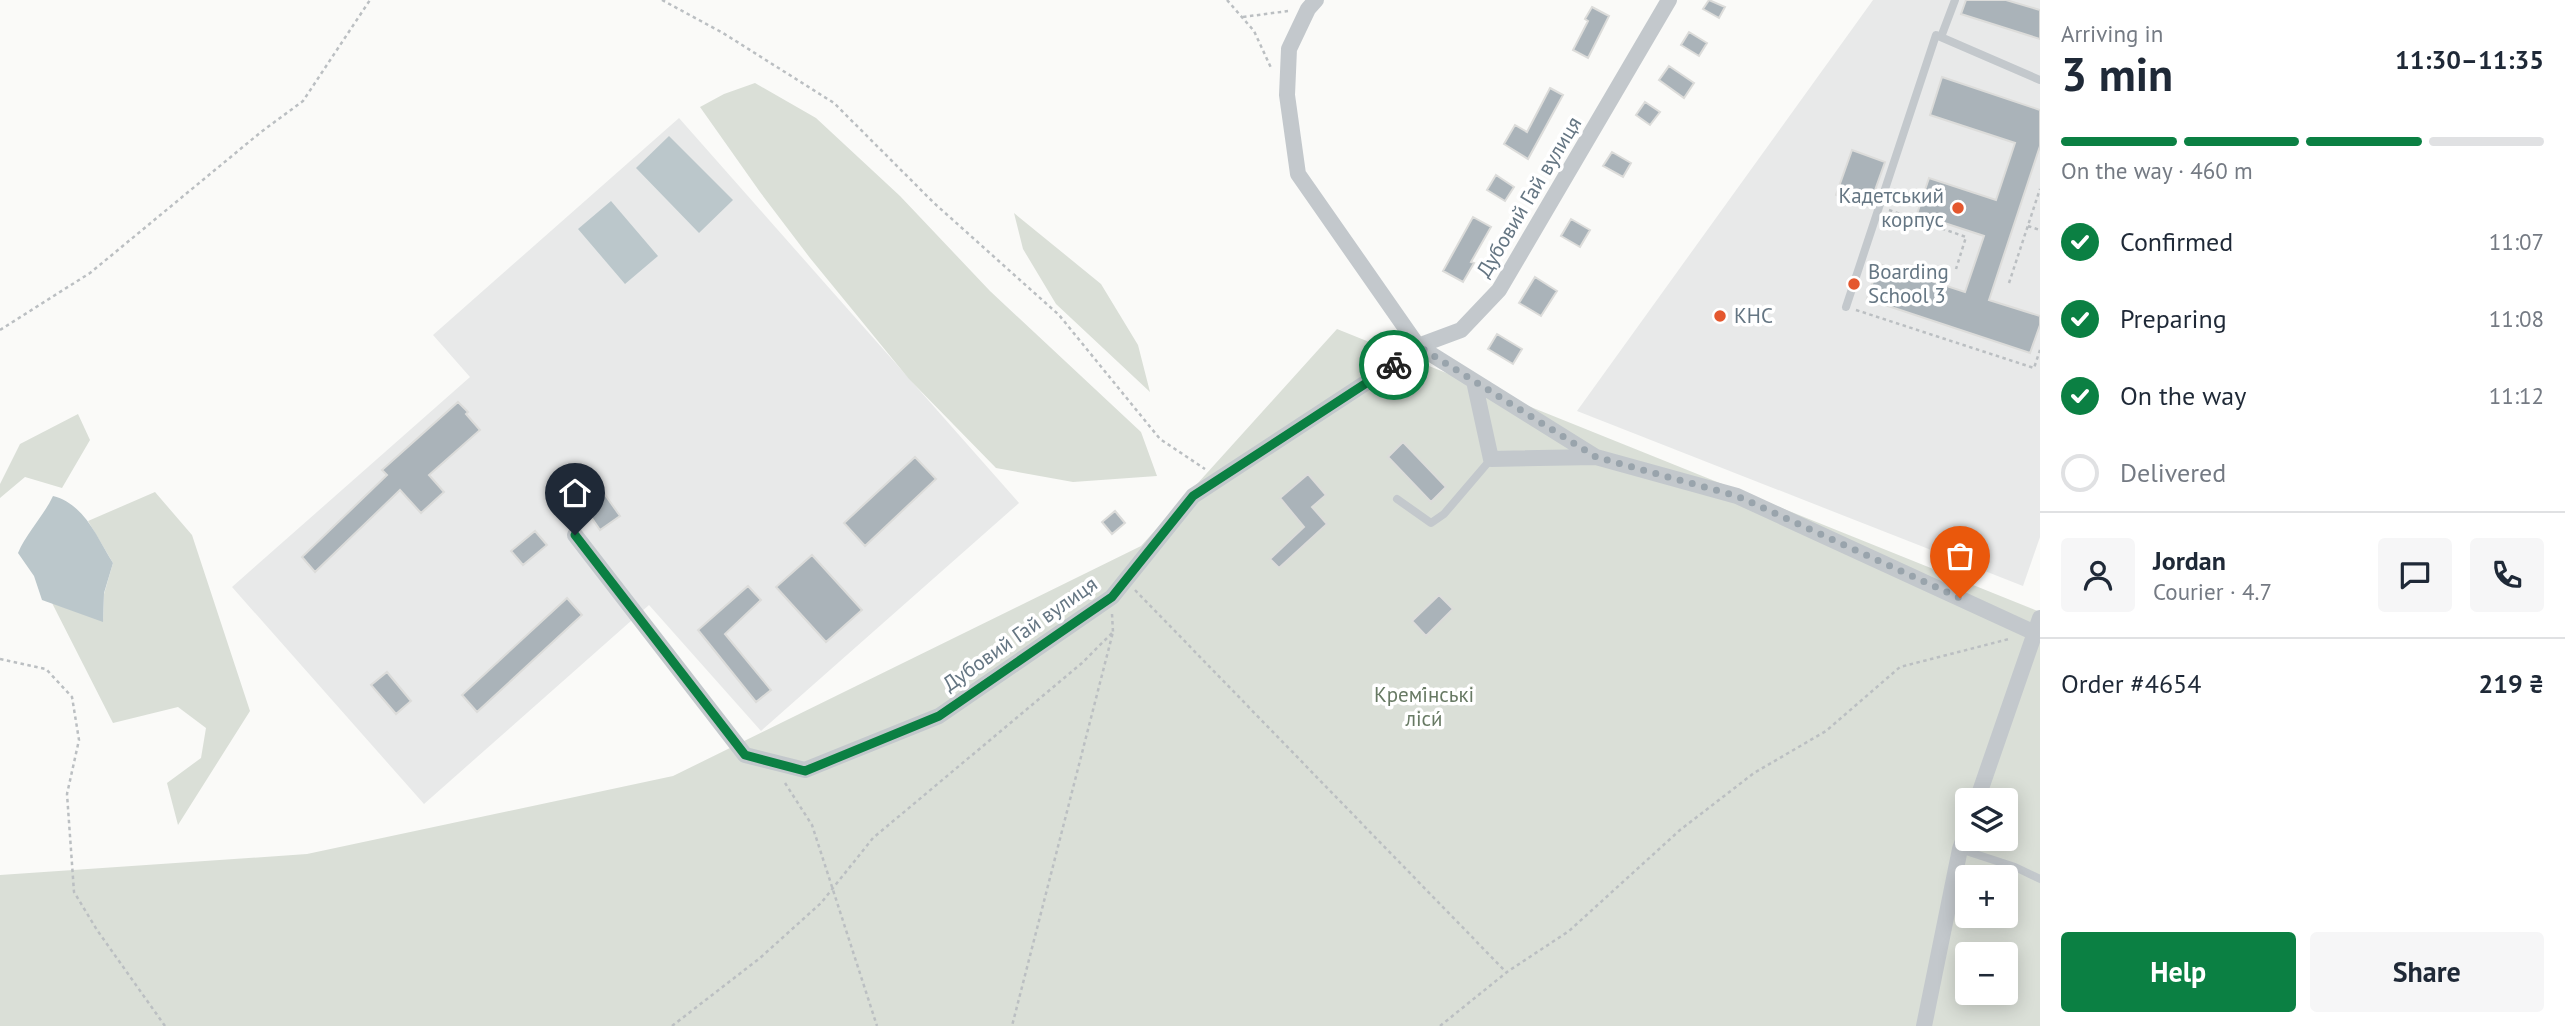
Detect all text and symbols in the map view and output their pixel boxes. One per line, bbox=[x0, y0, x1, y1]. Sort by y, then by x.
text: Arriving in bbox=[2061, 19, 2163, 48]
text: 11:30–11:35 bbox=[2395, 43, 2544, 76]
text: 3 min bbox=[2061, 44, 2173, 104]
street label: Дубовий Гай вулиця bbox=[1470, 111, 1587, 282]
text: On the way · 460 m bbox=[2061, 156, 2253, 185]
place label: Кадетський корпус bbox=[1839, 182, 1944, 233]
marker: Кадетський корпус bbox=[1950, 200, 1966, 216]
icon: check bbox=[2061, 223, 2099, 261]
text: Confirmed bbox=[2120, 225, 2233, 258]
text: 11:07 bbox=[2489, 227, 2544, 256]
place label: Boarding School 3 bbox=[1868, 258, 1949, 309]
marker: Boarding School 3 bbox=[1846, 276, 1862, 292]
icon: check bbox=[2061, 300, 2099, 338]
place label: КНС bbox=[1734, 302, 1773, 329]
text: Preparing bbox=[2120, 302, 2227, 335]
text: 11:08 bbox=[2489, 304, 2544, 333]
marker: КНС bbox=[1712, 308, 1728, 324]
courier bbox=[1359, 330, 1429, 400]
icon: bike bbox=[1375, 346, 1413, 384]
icon: check bbox=[2061, 377, 2099, 415]
text: On the way bbox=[2120, 379, 2246, 412]
text: 11:12 bbox=[2489, 381, 2544, 410]
text: Delivered bbox=[2120, 456, 2226, 489]
pin bbox=[545, 463, 605, 535]
icon: home bbox=[556, 474, 594, 512]
pin bbox=[1930, 526, 1990, 598]
icon: bag bbox=[1941, 537, 1979, 575]
button: person bbox=[2061, 538, 2135, 612]
button: chat bbox=[2378, 538, 2452, 612]
button: phone bbox=[2470, 538, 2544, 612]
text: Jordan bbox=[2153, 544, 2226, 577]
street label: Дубовий Гай вулиця bbox=[937, 570, 1102, 697]
text: Courier · 4.7 bbox=[2153, 577, 2272, 606]
text: Order #4654 bbox=[2061, 667, 2201, 700]
text: 219 ₴ bbox=[2478, 667, 2544, 700]
park label: Кремі́нські ліси́ bbox=[1374, 681, 1474, 732]
map controls bbox=[1955, 788, 2018, 1005]
button: layers bbox=[1955, 788, 2018, 851]
button: + bbox=[1955, 865, 2018, 928]
button: Help bbox=[2061, 932, 2296, 1012]
button: Share bbox=[2310, 932, 2544, 1012]
button: − bbox=[1955, 942, 2018, 1005]

